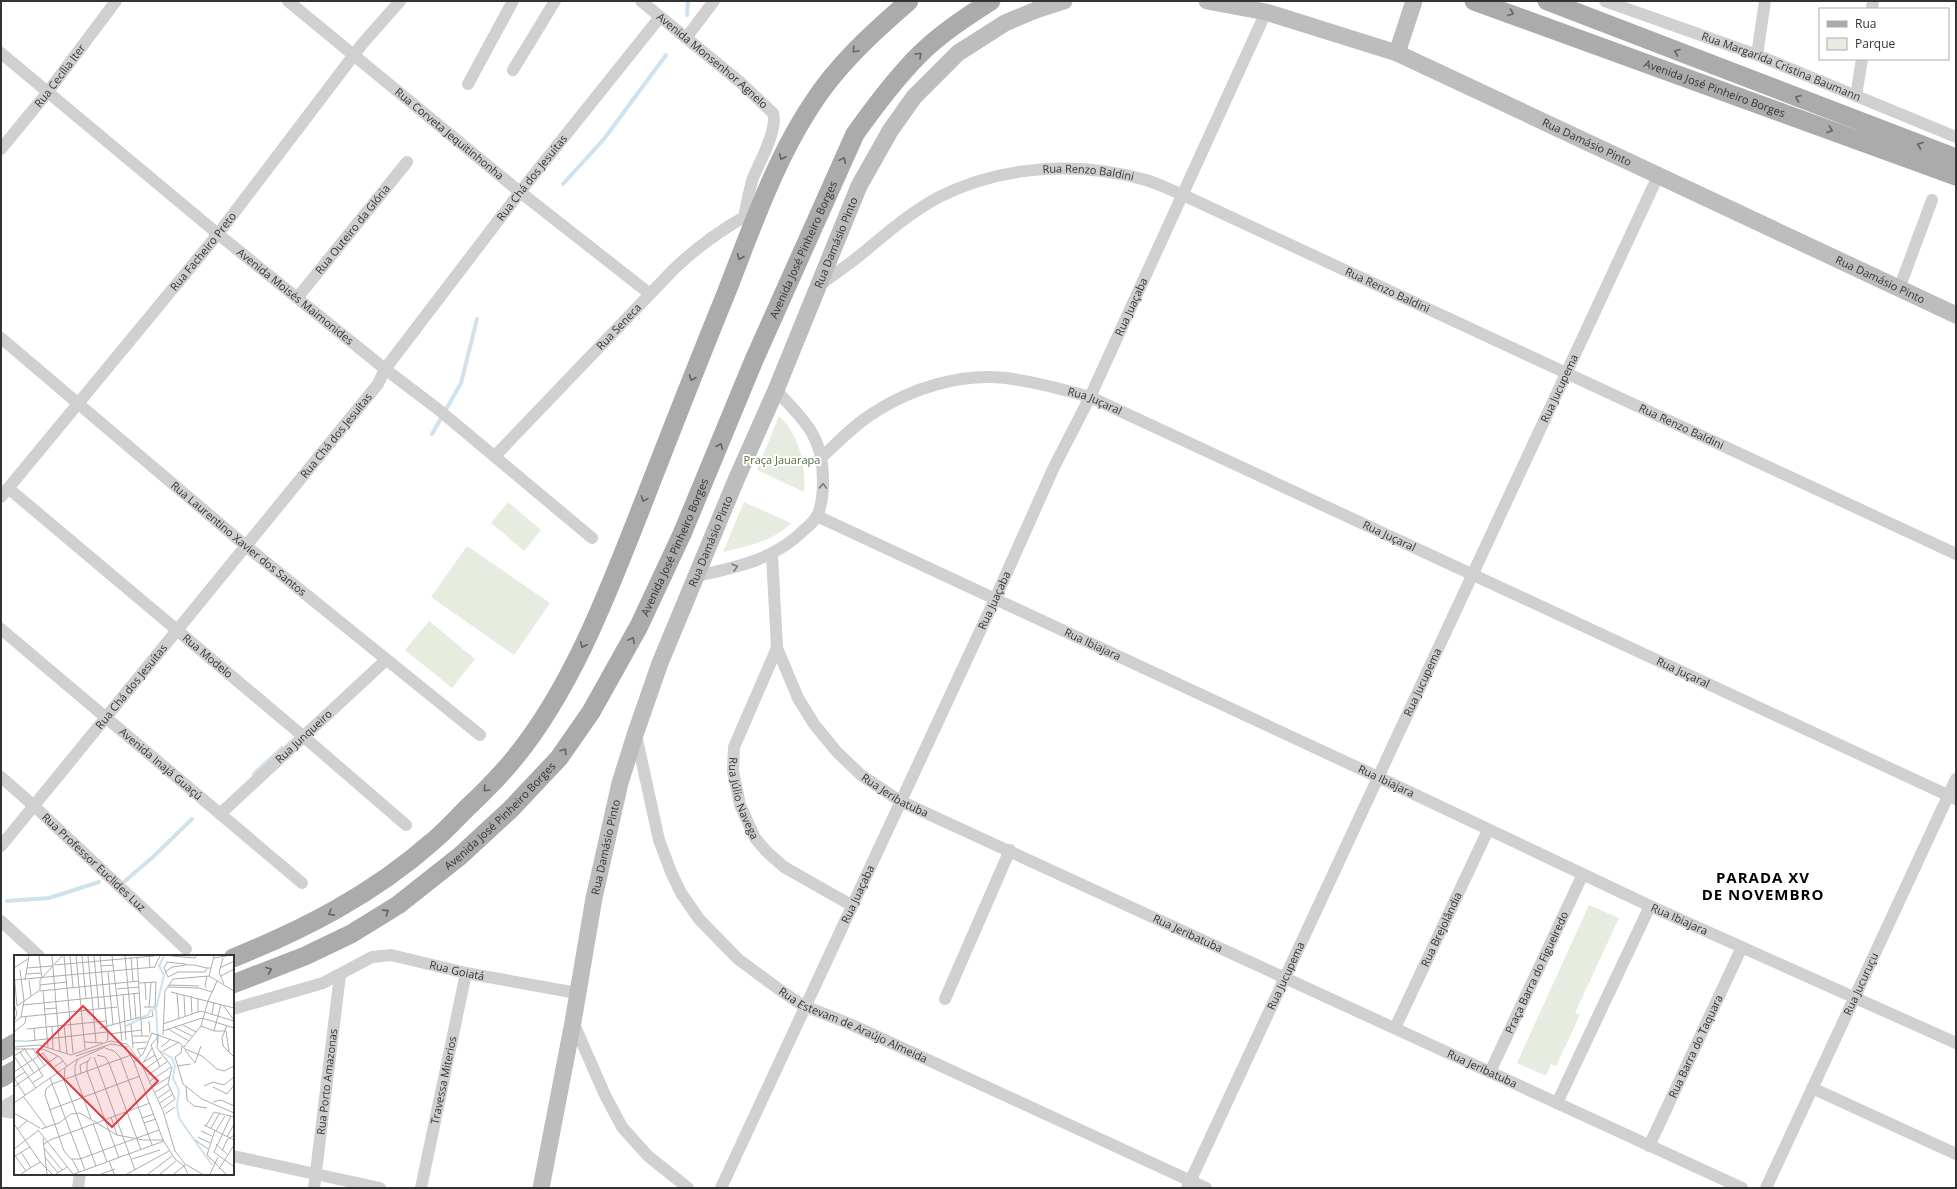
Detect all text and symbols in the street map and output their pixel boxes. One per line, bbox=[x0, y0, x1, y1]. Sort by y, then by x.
legend bbox=[1819, 8, 1949, 60]
street label: Avenida Monsenhor Agnelo bbox=[654, 9, 772, 112]
one-way arrow bbox=[1507, 9, 1514, 17]
text: Rua bbox=[1855, 15, 1876, 32]
street label: Rua Margarida Cristina Baumann bbox=[1700, 28, 1863, 104]
text: Parque bbox=[1855, 35, 1895, 52]
street label: Rua Cecília Iter bbox=[30, 40, 89, 110]
one-way arrow bbox=[852, 45, 860, 53]
one-way arrow bbox=[1673, 48, 1680, 56]
one-way arrow bbox=[914, 53, 922, 60]
street label: Avenida José Pinheiro Borges bbox=[1642, 55, 1788, 120]
street label: Rua Corveta Jequitinhonha bbox=[392, 84, 507, 183]
one-way arrow bbox=[1795, 95, 1802, 103]
street label: Rua Damásio Pinto bbox=[1540, 114, 1635, 169]
one-way arrow bbox=[1827, 126, 1834, 134]
street label: Rua Chá dos Jesuítas bbox=[493, 131, 570, 224]
one-way arrow bbox=[1916, 141, 1923, 149]
one-way arrow bbox=[779, 153, 787, 161]
one-way arrow bbox=[838, 156, 846, 164]
street label: Rua Renzo Baldini bbox=[1042, 161, 1136, 184]
street label: Avenida José Pinheiro Borges bbox=[765, 178, 840, 321]
street label: Rua Outeiro da Glória bbox=[311, 181, 393, 277]
street label: Rua Damásio Pinto bbox=[810, 194, 861, 290]
street label: Rua Facheiro Preto bbox=[166, 208, 239, 294]
street label: Avenida Moisés Maimonides bbox=[234, 244, 357, 348]
street label: Rua Damásio Pinto bbox=[1833, 252, 1928, 307]
one-way arrow bbox=[737, 253, 745, 261]
street label: Rua Renzo Baldini bbox=[1343, 263, 1433, 316]
street label: Rua Juaçaba bbox=[1111, 275, 1151, 338]
street label: Rua Seneca bbox=[593, 300, 644, 353]
street label: Rua Jucupema bbox=[1536, 352, 1581, 425]
one-way arrow bbox=[689, 374, 697, 382]
street label: Rua Juçaral bbox=[1066, 383, 1125, 418]
street label: Rua Chá dos Jesuítas bbox=[296, 389, 375, 481]
street label: Rua Renzo Baldini bbox=[1637, 400, 1726, 452]
one-way arrow bbox=[715, 443, 723, 450]
park label: Praça Jauarapa bbox=[744, 452, 820, 467]
street label: Avenida José Pinheiro Borges bbox=[637, 476, 711, 618]
street label: Rua Laurentino Xavier dos Santos bbox=[168, 478, 310, 599]
one-way arrow bbox=[818, 483, 827, 489]
street label: Rua Damásio Pinto bbox=[685, 493, 736, 589]
one-way arrow bbox=[641, 496, 649, 503]
street label: Rua Juçaral bbox=[1360, 517, 1418, 554]
one-way arrow bbox=[732, 563, 739, 572]
street label: Rua Juaçaba bbox=[974, 569, 1014, 632]
street label: Rua Ibiajara bbox=[1062, 624, 1124, 663]
street label: Rua Modelo bbox=[180, 630, 237, 681]
one-way arrow bbox=[627, 637, 635, 644]
street label: Rua Chá dos Jesuítas bbox=[92, 640, 170, 732]
one-way arrow bbox=[580, 640, 588, 648]
street label: Rua Jucupema bbox=[1400, 645, 1444, 718]
street label: Rua Juçaral bbox=[1654, 653, 1712, 691]
street label: Rua Junqueiro bbox=[272, 706, 335, 766]
street label: Avenida Inajá Guaçú bbox=[116, 724, 206, 803]
one-way arrow bbox=[560, 748, 567, 755]
street label: Rua Júlio Navega bbox=[726, 757, 763, 842]
street label: Avenida José Pinheiro Borges bbox=[441, 759, 558, 873]
street label: Rua Ibiajara bbox=[1356, 761, 1417, 800]
street label: Rua Jeribatuba bbox=[859, 769, 931, 820]
one-way arrow bbox=[484, 784, 491, 792]
street label: Rua Damásio Pinto bbox=[587, 798, 623, 896]
street label: Rua Professor Euclides Luz bbox=[39, 809, 149, 914]
street label: Rua Juaçaba bbox=[837, 862, 877, 926]
district label: PARADA XV DE NOVEMBRO bbox=[1702, 867, 1824, 904]
street label: Rua Brejolândia bbox=[1417, 889, 1465, 969]
street label: Rua Ibiajara bbox=[1649, 899, 1710, 938]
street label: Praça Barra do Figueiredo bbox=[1501, 908, 1572, 1036]
one-way arrow bbox=[328, 909, 335, 916]
one-way arrow bbox=[381, 910, 388, 917]
street label: Rua Jeribatuba bbox=[1151, 910, 1225, 955]
street label: Rua Jucupema bbox=[1263, 939, 1308, 1012]
street label: Rua Jucuruçu bbox=[1839, 950, 1881, 1018]
inset map bbox=[14, 955, 234, 1175]
street label: Rua Goiatá bbox=[428, 956, 486, 983]
one-way arrow bbox=[266, 966, 273, 974]
street label: Rua Estevam de Araújo Almeida bbox=[776, 983, 930, 1066]
street label: Rua Barra do Taquara bbox=[1665, 992, 1726, 1100]
street label: Rua Porto Amazonas bbox=[313, 1028, 340, 1136]
street label: Travessa Miterios bbox=[427, 1035, 460, 1126]
street label: Rua Jeribatuba bbox=[1445, 1046, 1520, 1091]

